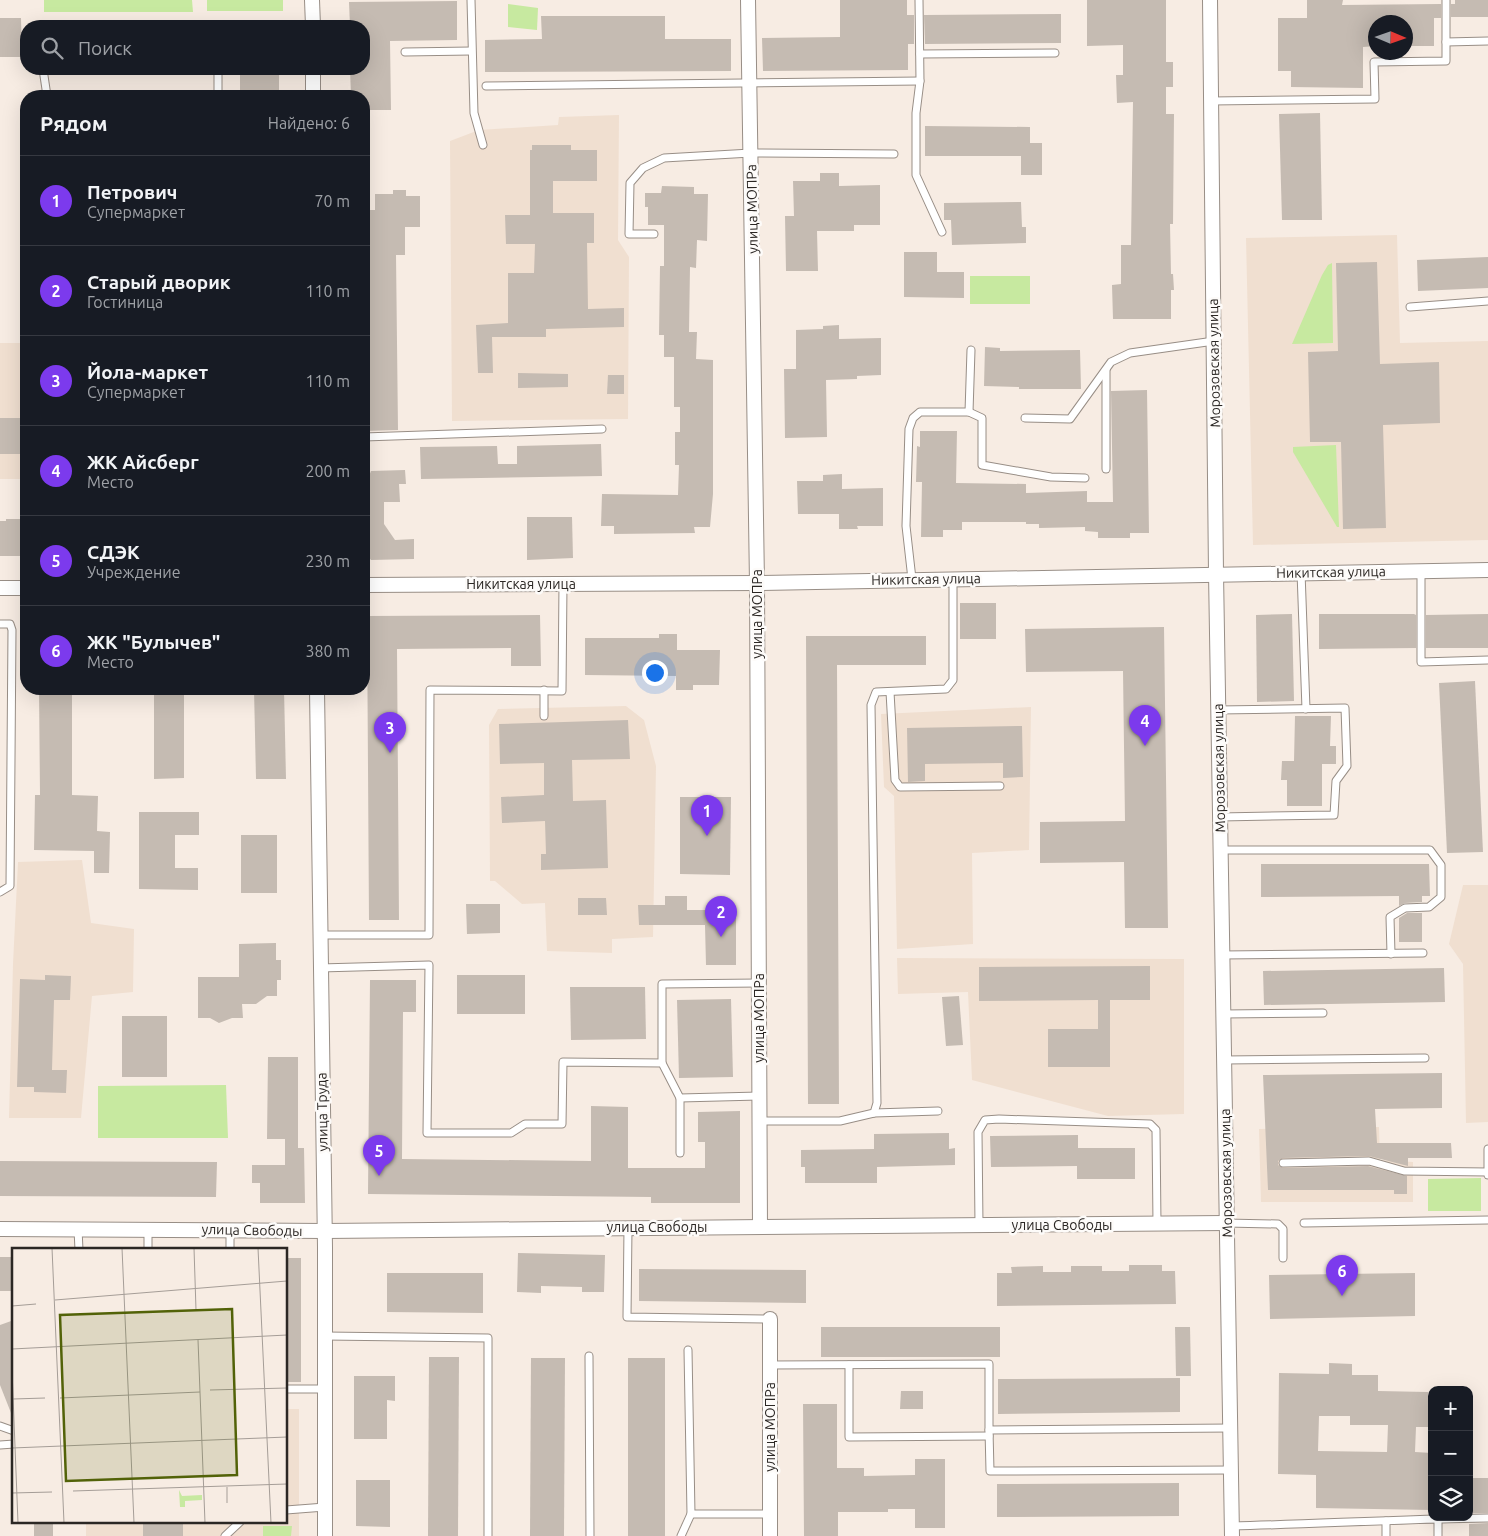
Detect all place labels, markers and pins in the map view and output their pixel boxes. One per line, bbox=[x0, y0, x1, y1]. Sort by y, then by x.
pin: 4 bbox=[1129, 705, 1161, 746]
pin: 3 bbox=[374, 712, 406, 753]
pin: 1 bbox=[691, 795, 723, 836]
pin: 2 bbox=[705, 896, 737, 937]
pin: 5 bbox=[363, 1135, 395, 1176]
pin: 6 bbox=[1326, 1255, 1358, 1296]

